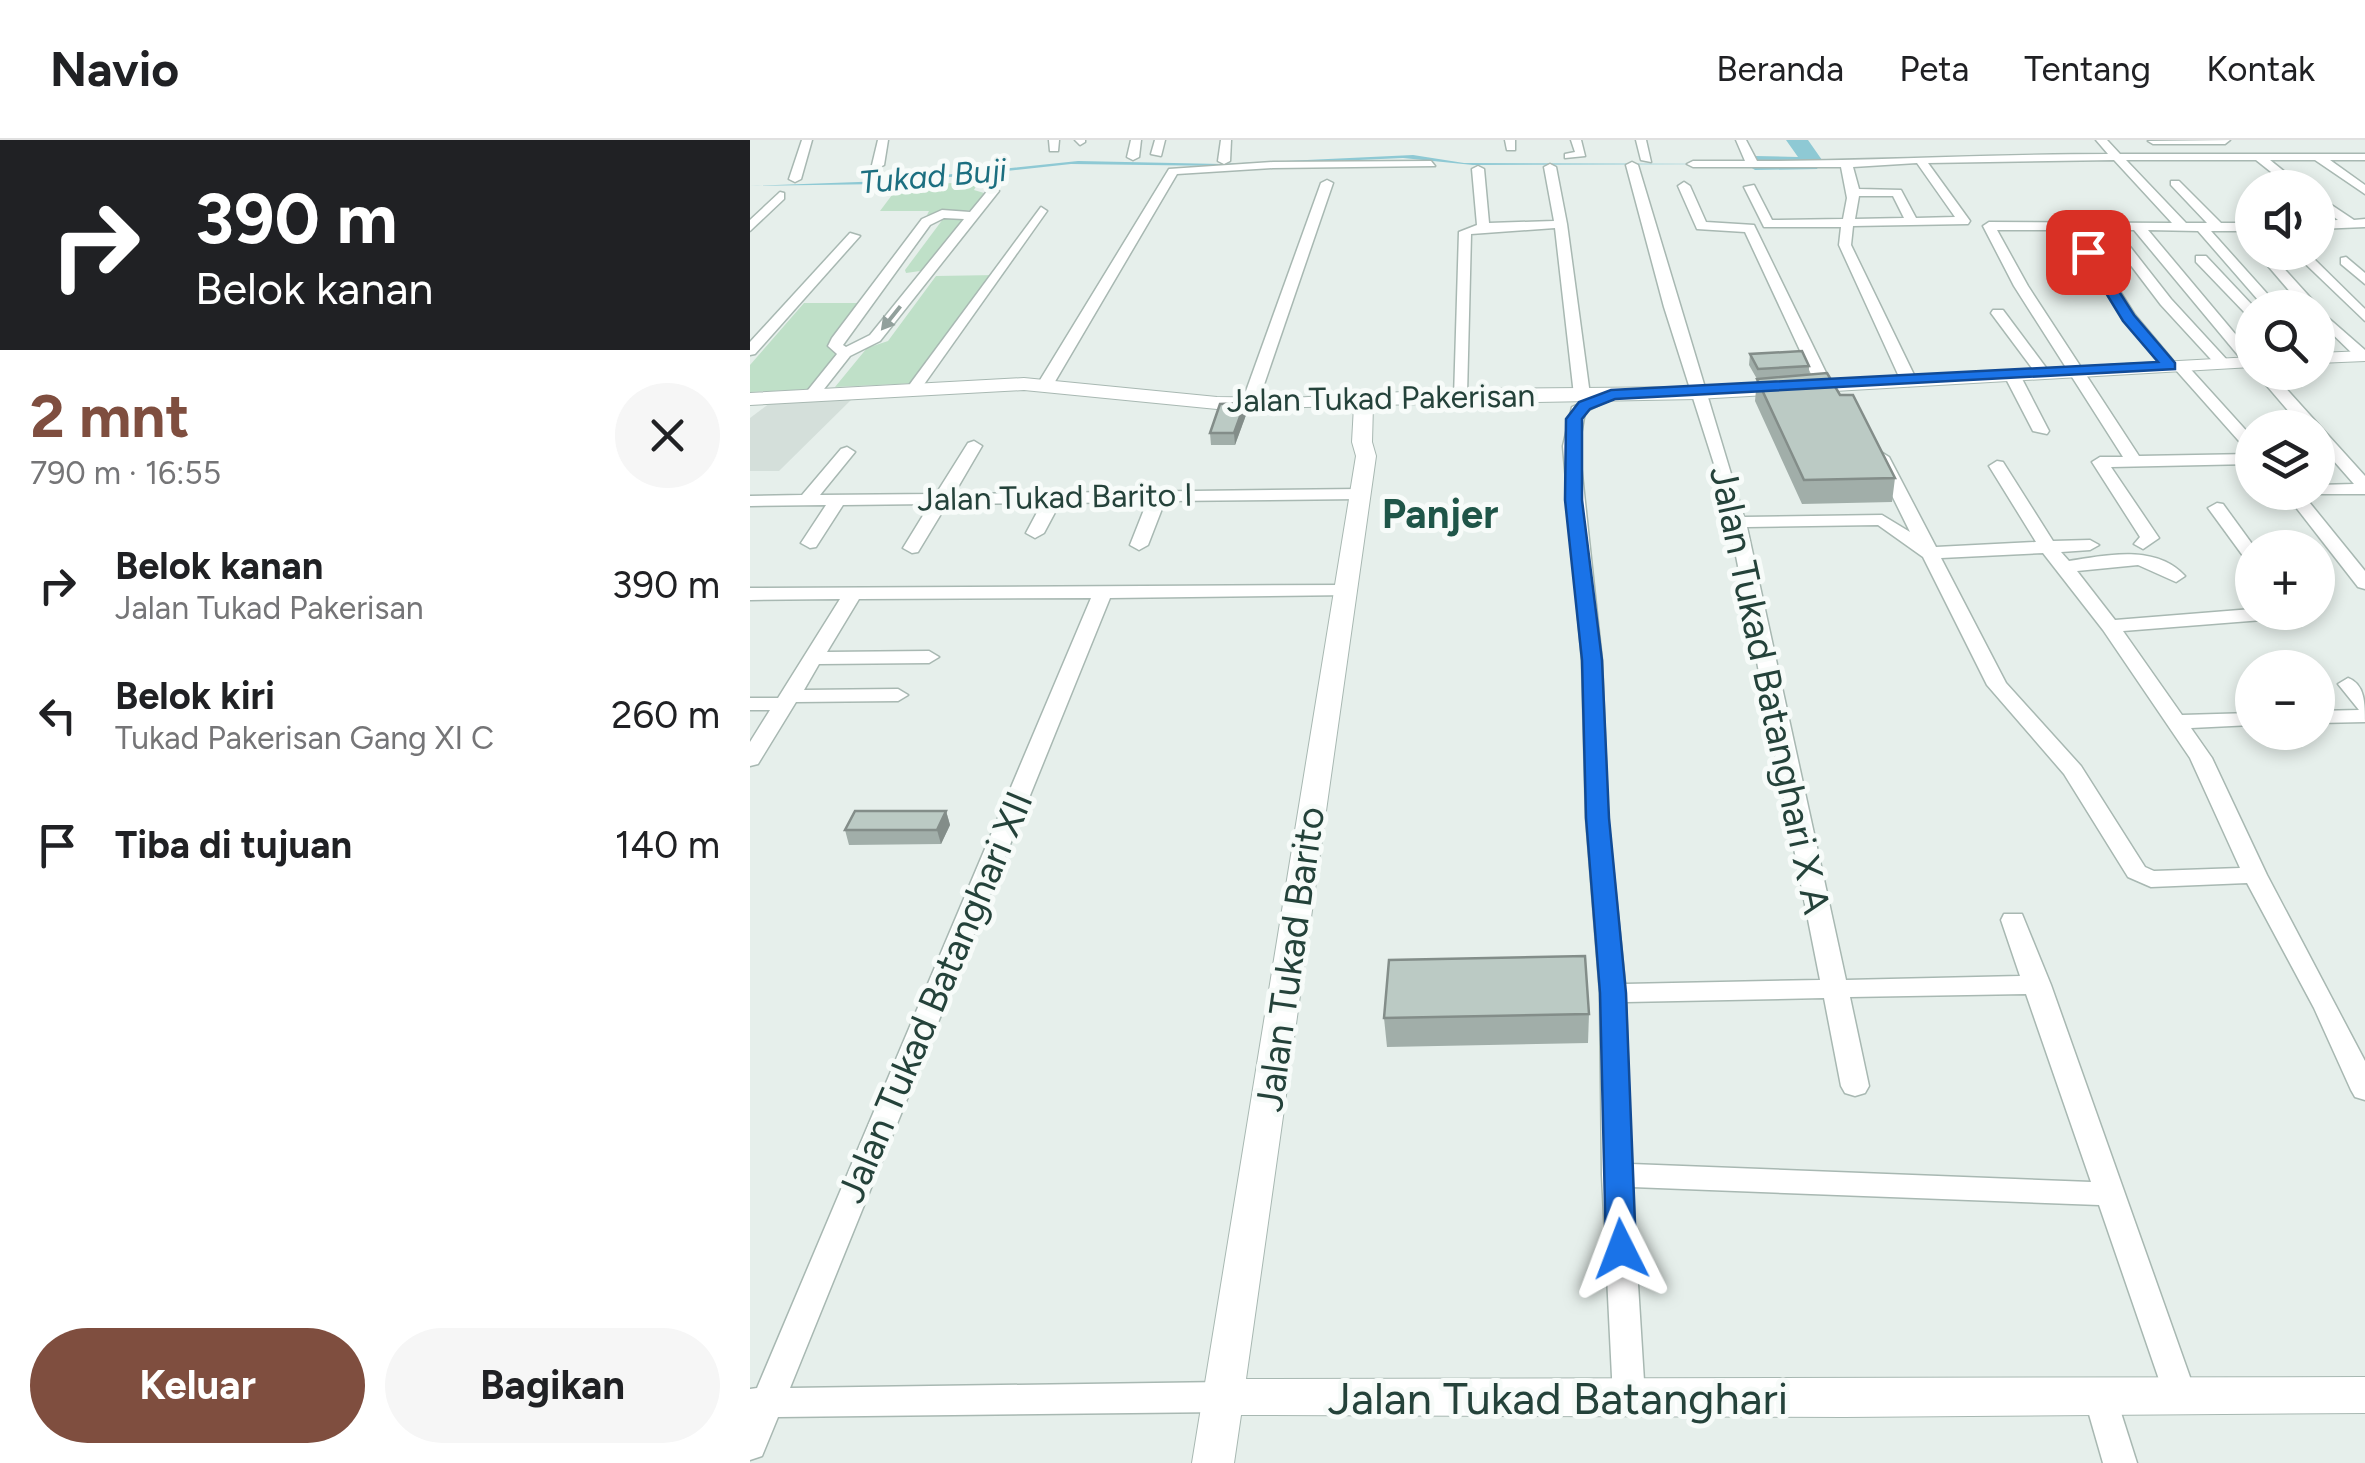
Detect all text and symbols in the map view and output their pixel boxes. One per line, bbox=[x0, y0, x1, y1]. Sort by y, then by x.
text: Navio bbox=[50, 40, 179, 98]
text: Beranda bbox=[1716, 48, 1844, 90]
text: Peta bbox=[1899, 48, 1969, 90]
text: Tentang bbox=[2024, 48, 2151, 90]
text: Kontak bbox=[2206, 48, 2315, 90]
water label: Tukad Buji bbox=[858, 151, 1009, 201]
map controls bbox=[2235, 170, 2335, 750]
button: sound bbox=[2235, 170, 2335, 270]
text: 390 m bbox=[195, 176, 398, 261]
icon: right bbox=[30, 180, 160, 310]
pin bbox=[2046, 210, 2131, 295]
icon: arrive bbox=[2061, 225, 2116, 280]
text: Belok kanan bbox=[195, 261, 433, 315]
button: search bbox=[2235, 290, 2335, 390]
one-way arrow bbox=[881, 305, 902, 330]
street label: Jalan Tukad Pakerisan bbox=[1226, 376, 1536, 420]
text: 2 mnt bbox=[30, 380, 190, 452]
button: close bbox=[615, 383, 720, 488]
button: layers bbox=[2235, 410, 2335, 510]
text: 790 m · 16:55 bbox=[30, 454, 221, 492]
street label: Jalan Tukad Batanghari X A bbox=[1700, 462, 1840, 918]
street label: Jalan Tukad Barito I bbox=[917, 476, 1193, 518]
district label: Panjer bbox=[1382, 490, 1498, 538]
button: + bbox=[2235, 530, 2335, 630]
text: Belok kanan bbox=[115, 543, 323, 589]
icon: right bbox=[30, 558, 85, 613]
text: 390 m bbox=[612, 562, 720, 608]
text: Jalan Tukad Pakerisan bbox=[115, 589, 424, 627]
button: − bbox=[2235, 650, 2335, 750]
text: Belok kiri bbox=[115, 673, 275, 719]
icon: left bbox=[30, 688, 85, 743]
text: 260 m bbox=[611, 692, 720, 738]
text: Tukad Pakerisan Gang XI C bbox=[115, 719, 494, 757]
street label: Jalan Tukad Batanghari XII bbox=[827, 785, 1043, 1209]
street label: Jalan Tukad Barito bbox=[1246, 804, 1334, 1114]
icon: arrive bbox=[30, 818, 85, 873]
text: Tiba di tujuan bbox=[115, 822, 352, 868]
text: 140 m bbox=[615, 822, 720, 868]
position arrow bbox=[1569, 1197, 1673, 1301]
button: Keluar bbox=[30, 1328, 365, 1443]
button: Bagikan bbox=[385, 1328, 720, 1443]
street label: Jalan Tukad Batanghari bbox=[1328, 1371, 1788, 1425]

